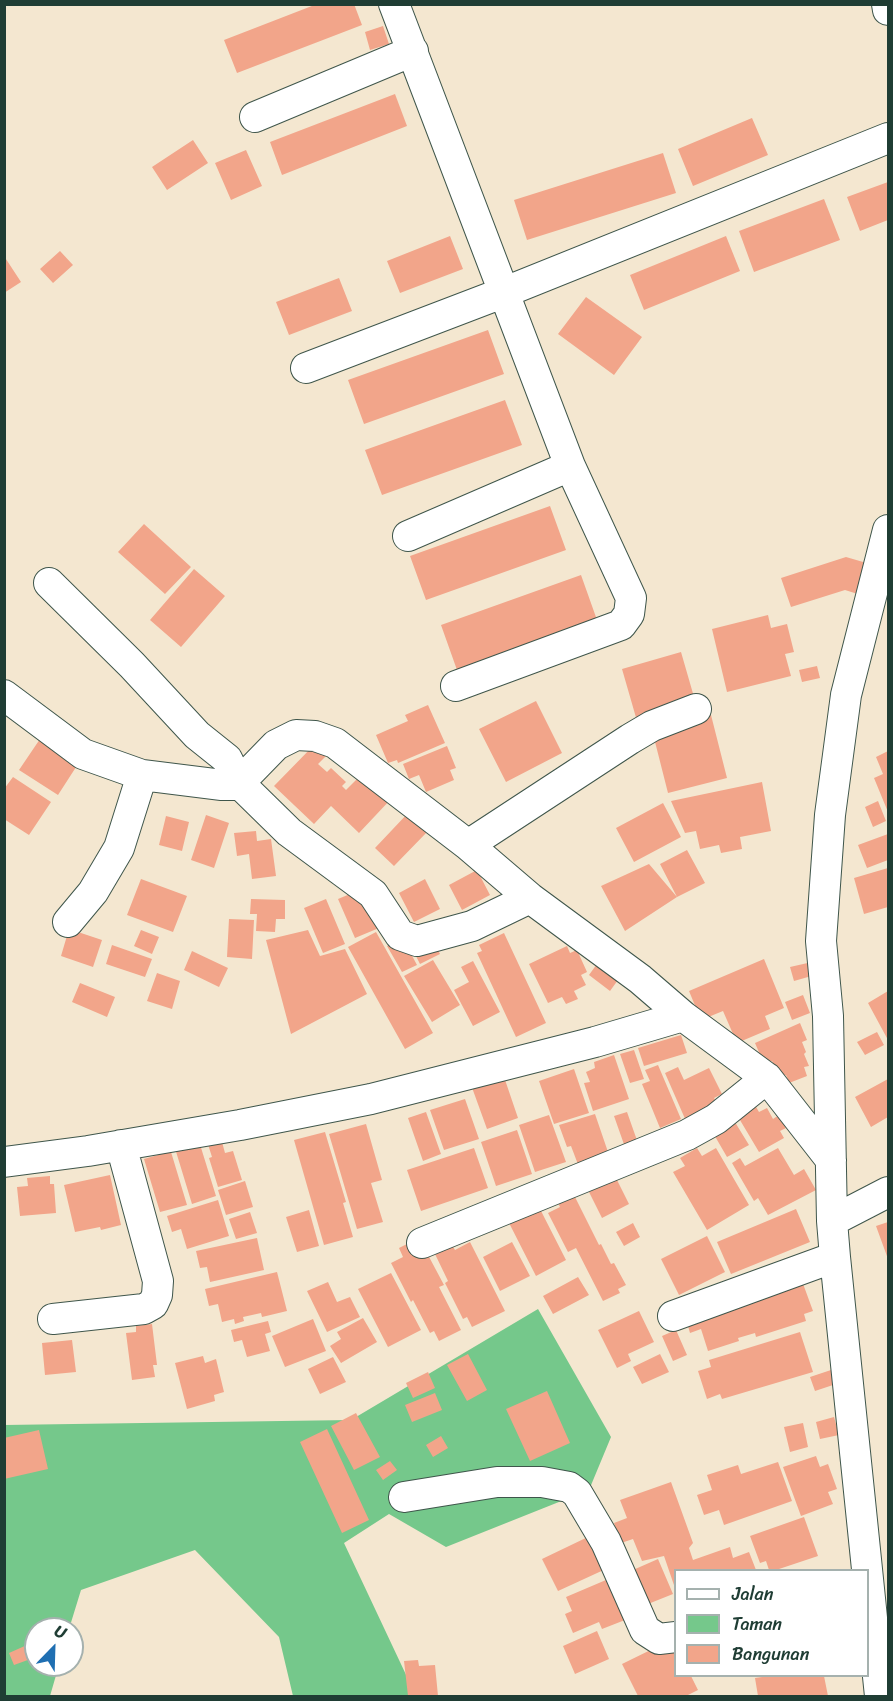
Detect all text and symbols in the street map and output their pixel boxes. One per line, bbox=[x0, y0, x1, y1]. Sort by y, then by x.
legend bbox=[674, 1569, 869, 1677]
text: Jalan bbox=[732, 1578, 773, 1610]
text: Taman bbox=[732, 1608, 782, 1640]
text: U bbox=[50, 1616, 71, 1647]
north arrow bbox=[24, 1617, 84, 1677]
text: Bangunan bbox=[732, 1638, 809, 1670]

